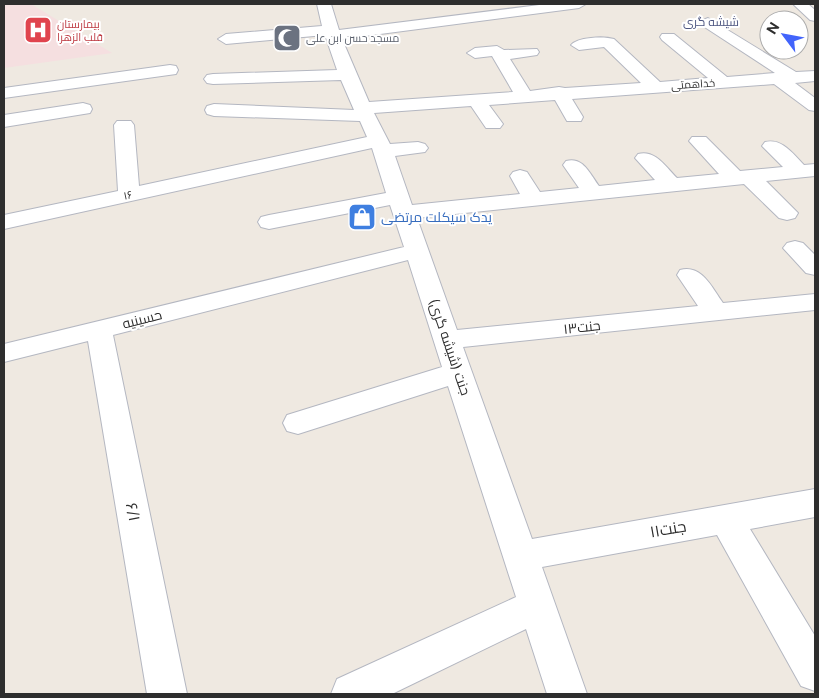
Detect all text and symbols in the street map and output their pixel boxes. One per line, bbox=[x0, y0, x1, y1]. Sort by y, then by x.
north arrow bbox=[759, 10, 809, 60]
hospital icon: بیمارستان قلب الزهرا bbox=[23, 15, 53, 45]
district label: شیشه گری bbox=[683, 15, 739, 29]
place label: بیمارستان قلب الزهرا bbox=[57, 18, 103, 44]
text: N bbox=[763, 19, 783, 37]
mosque icon: مسجد حسن ابن علی bbox=[272, 23, 302, 53]
place label: مسجد حسن ابن علی bbox=[306, 32, 399, 45]
street label: خداهمتی bbox=[671, 76, 715, 93]
street label: ۱۶ bbox=[123, 188, 133, 202]
shop icon: یدک سیکلت مرتضی bbox=[347, 202, 377, 232]
place label: یدک سیکلت مرتضی bbox=[381, 209, 492, 225]
street label: جنت (شیشه گری) bbox=[426, 297, 474, 397]
street label: حسینیه bbox=[121, 306, 163, 332]
street label: جنت۱۳ bbox=[563, 317, 601, 337]
street label: ۶/۱ bbox=[122, 501, 144, 523]
street label: جنت۱۱ bbox=[648, 516, 688, 542]

